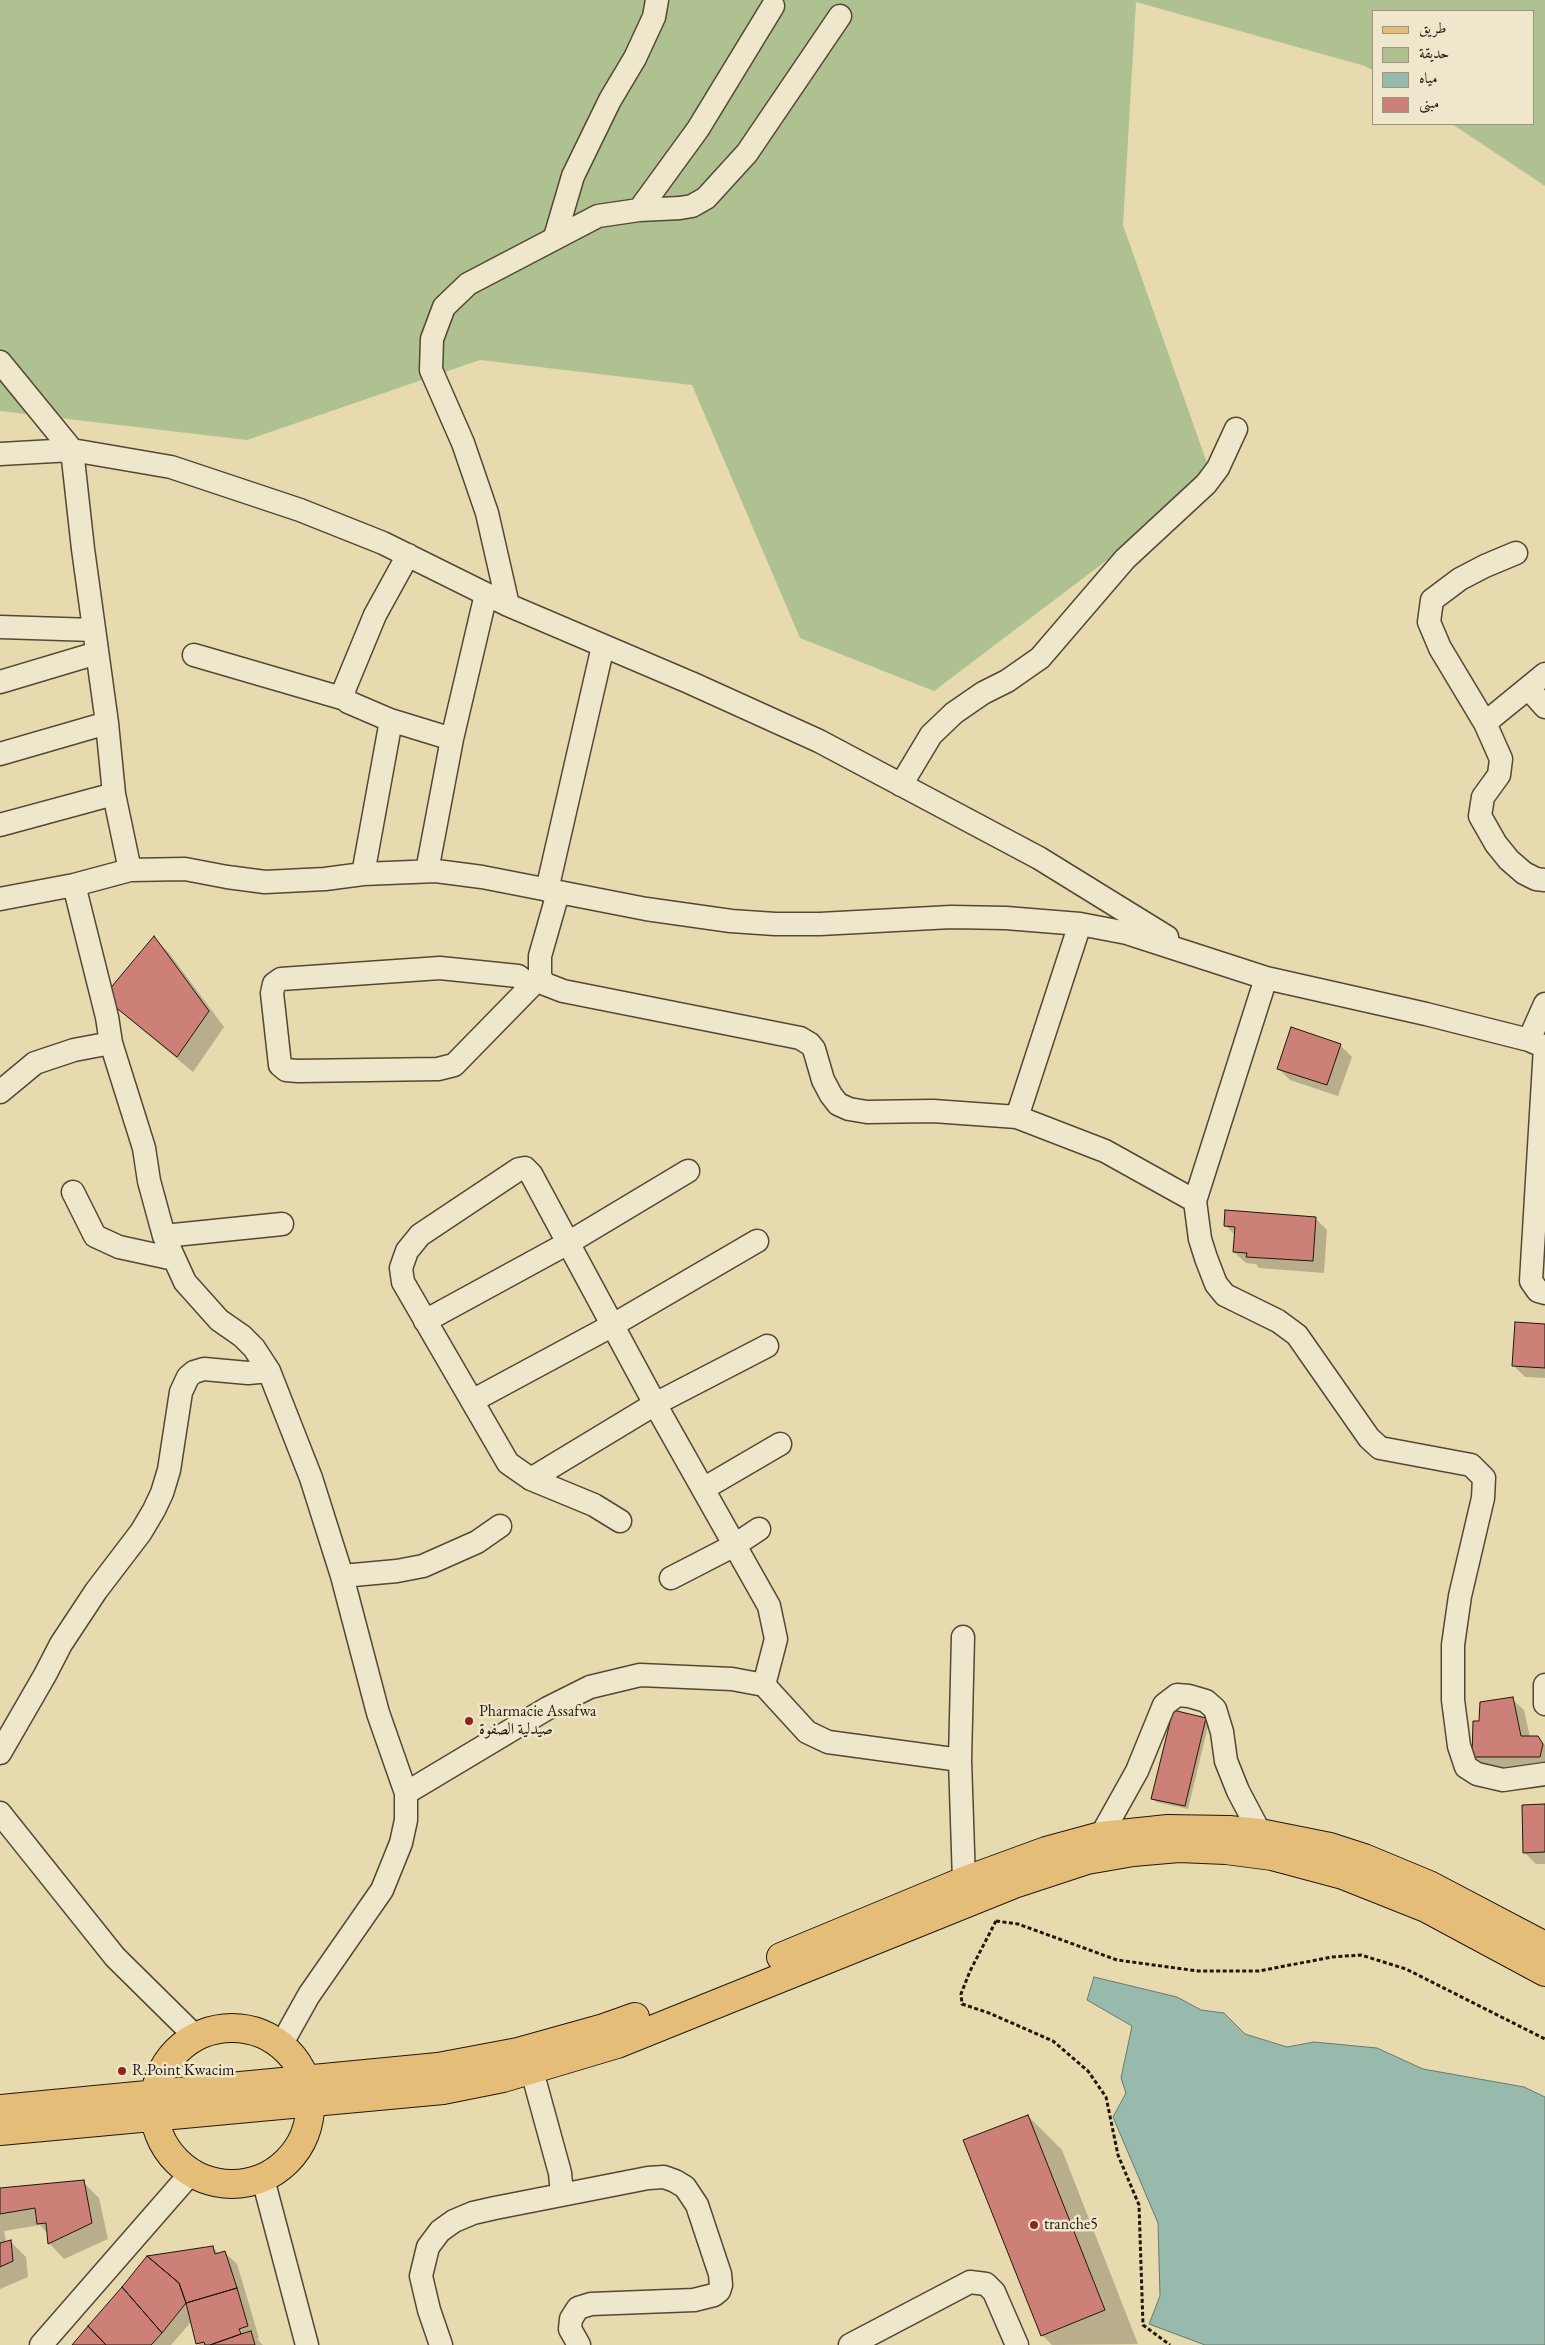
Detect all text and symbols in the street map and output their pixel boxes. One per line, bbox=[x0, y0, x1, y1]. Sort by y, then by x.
legend bbox=[1372, 10, 1535, 125]
text: طريق bbox=[1419, 18, 1446, 37]
text: حديقة bbox=[1419, 43, 1449, 62]
text: مياه bbox=[1419, 68, 1437, 87]
text: مبنى bbox=[1419, 93, 1439, 112]
place label: Pharmacie Assafwa صيدلية الصفوة bbox=[479, 1702, 596, 1740]
marker: Pharmacie Assafwa صيدلية الصفوة bbox=[463, 1715, 475, 1727]
place label: R.Point Kwacim bbox=[132, 2061, 235, 2081]
marker: R.Point Kwacim bbox=[116, 2065, 128, 2077]
place label: tranche5 bbox=[1044, 2215, 1098, 2235]
marker: tranche5 bbox=[1028, 2219, 1040, 2231]

